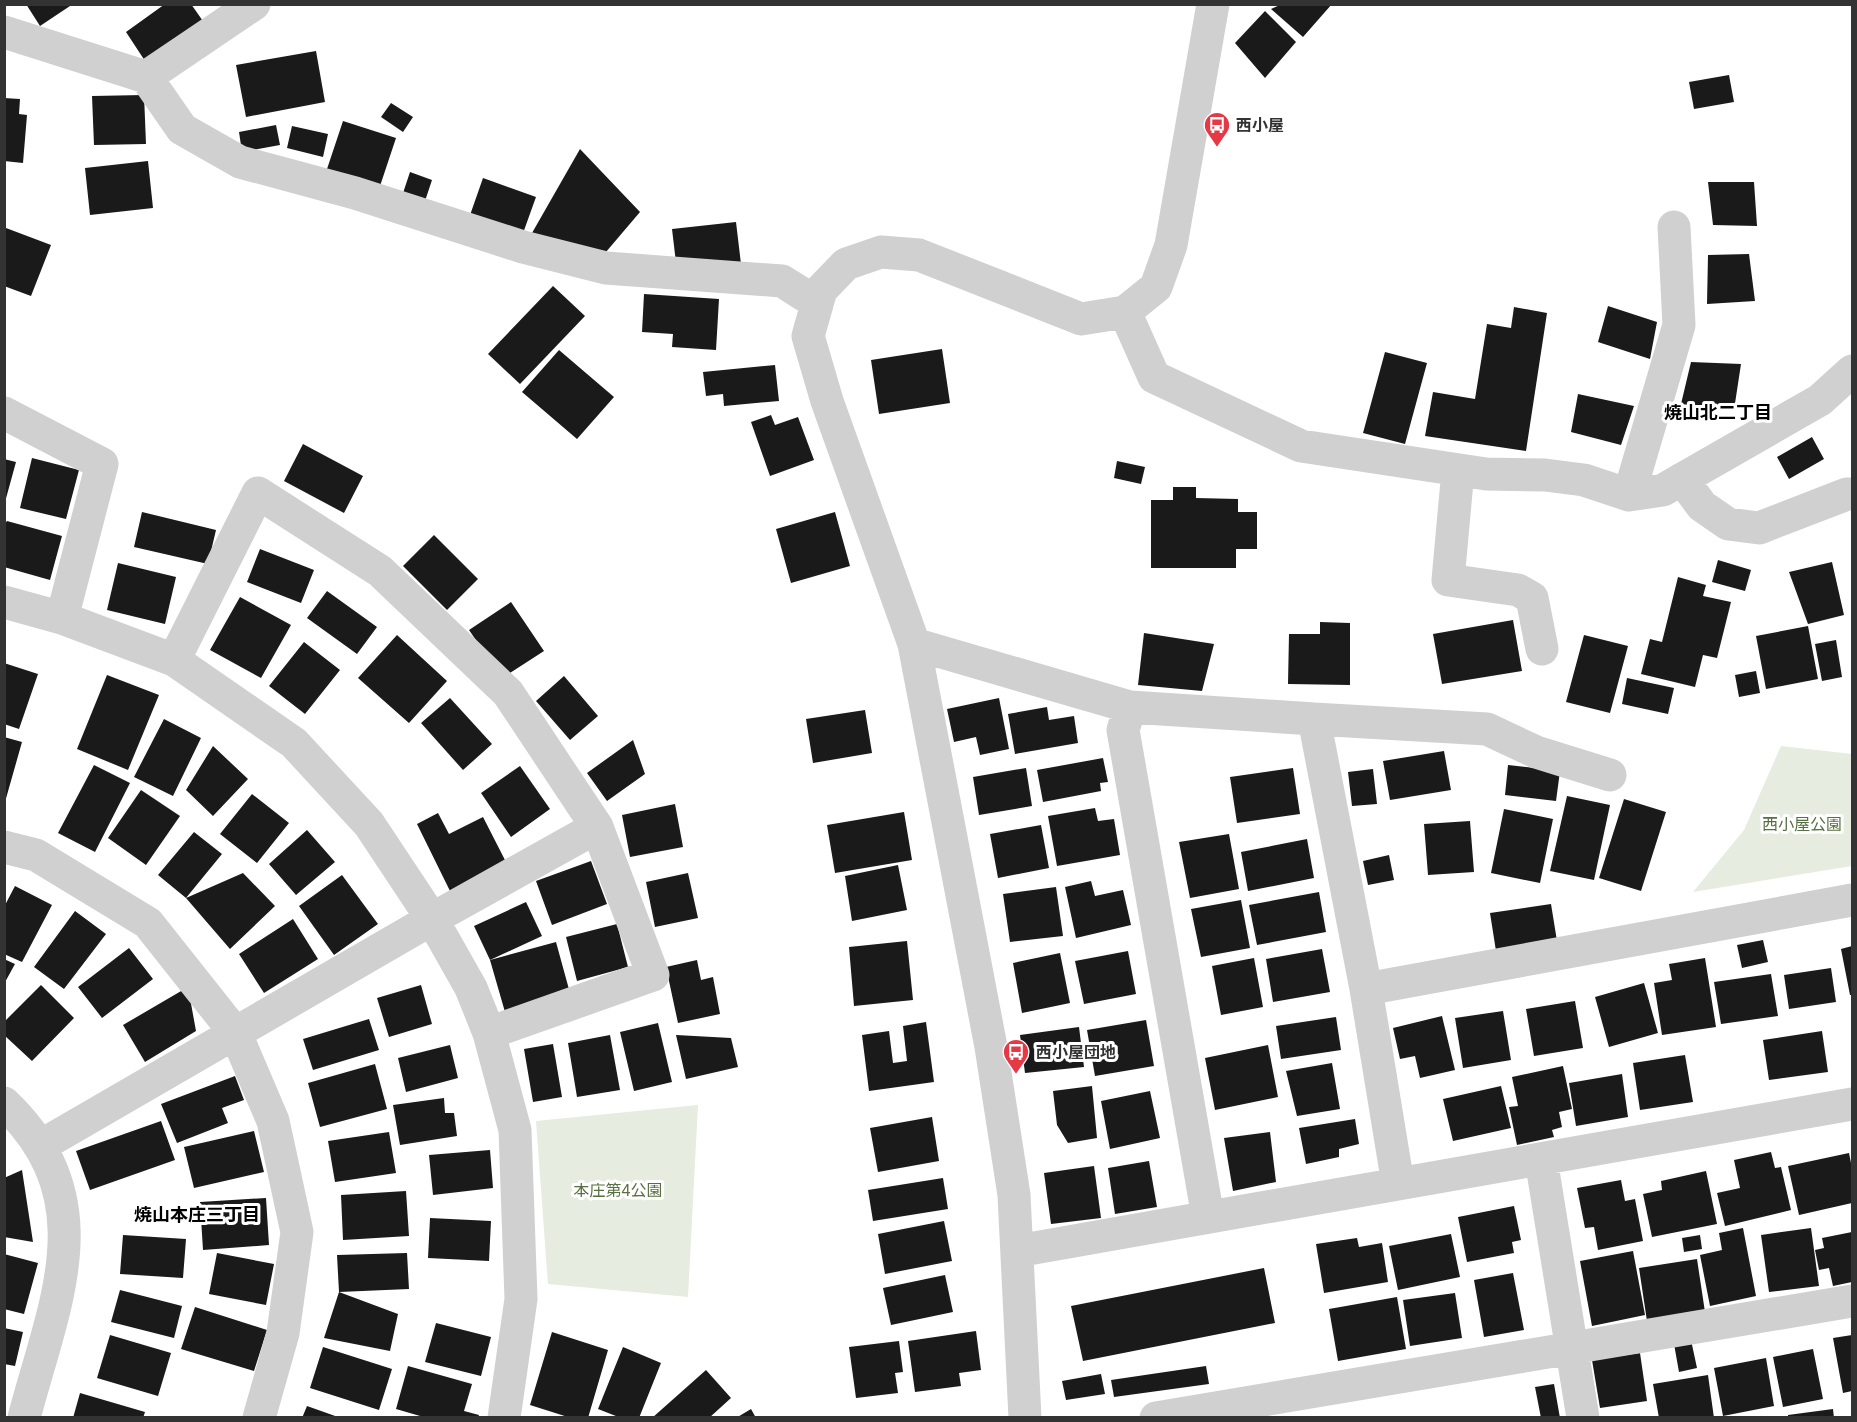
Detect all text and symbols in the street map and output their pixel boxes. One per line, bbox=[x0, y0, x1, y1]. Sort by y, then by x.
bus stop icon: 西小屋 bbox=[1202, 110, 1232, 148]
place label: 西小屋 bbox=[1236, 117, 1284, 134]
district label: 焼山北二丁目 bbox=[1664, 403, 1772, 423]
park label: 西小屋公園 bbox=[1762, 816, 1842, 833]
bus stop icon: 西小屋団地 bbox=[1001, 1037, 1031, 1075]
place label: 西小屋団地 bbox=[1036, 1044, 1116, 1061]
park label: 本庄第4公園 bbox=[574, 1182, 662, 1199]
district label: 焼山本庄三丁目 bbox=[134, 1205, 260, 1225]

